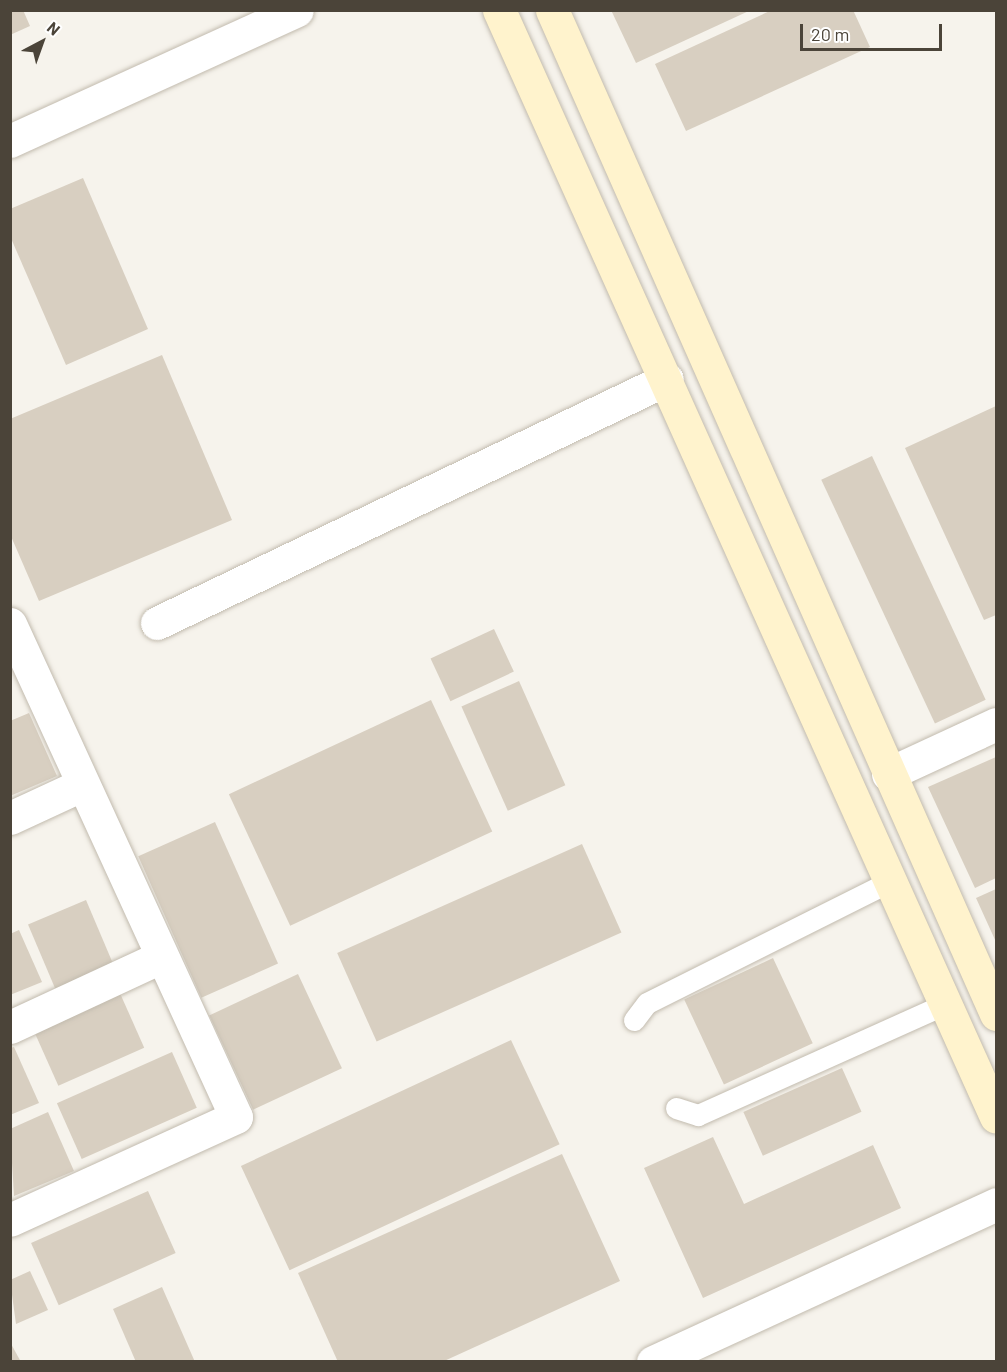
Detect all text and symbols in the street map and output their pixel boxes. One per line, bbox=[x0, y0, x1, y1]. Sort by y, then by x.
north arrow bbox=[12, 12, 72, 72]
scale bar bbox=[803, 12, 946, 50]
text: N bbox=[44, 17, 64, 39]
text: 20 m bbox=[811, 23, 849, 45]

